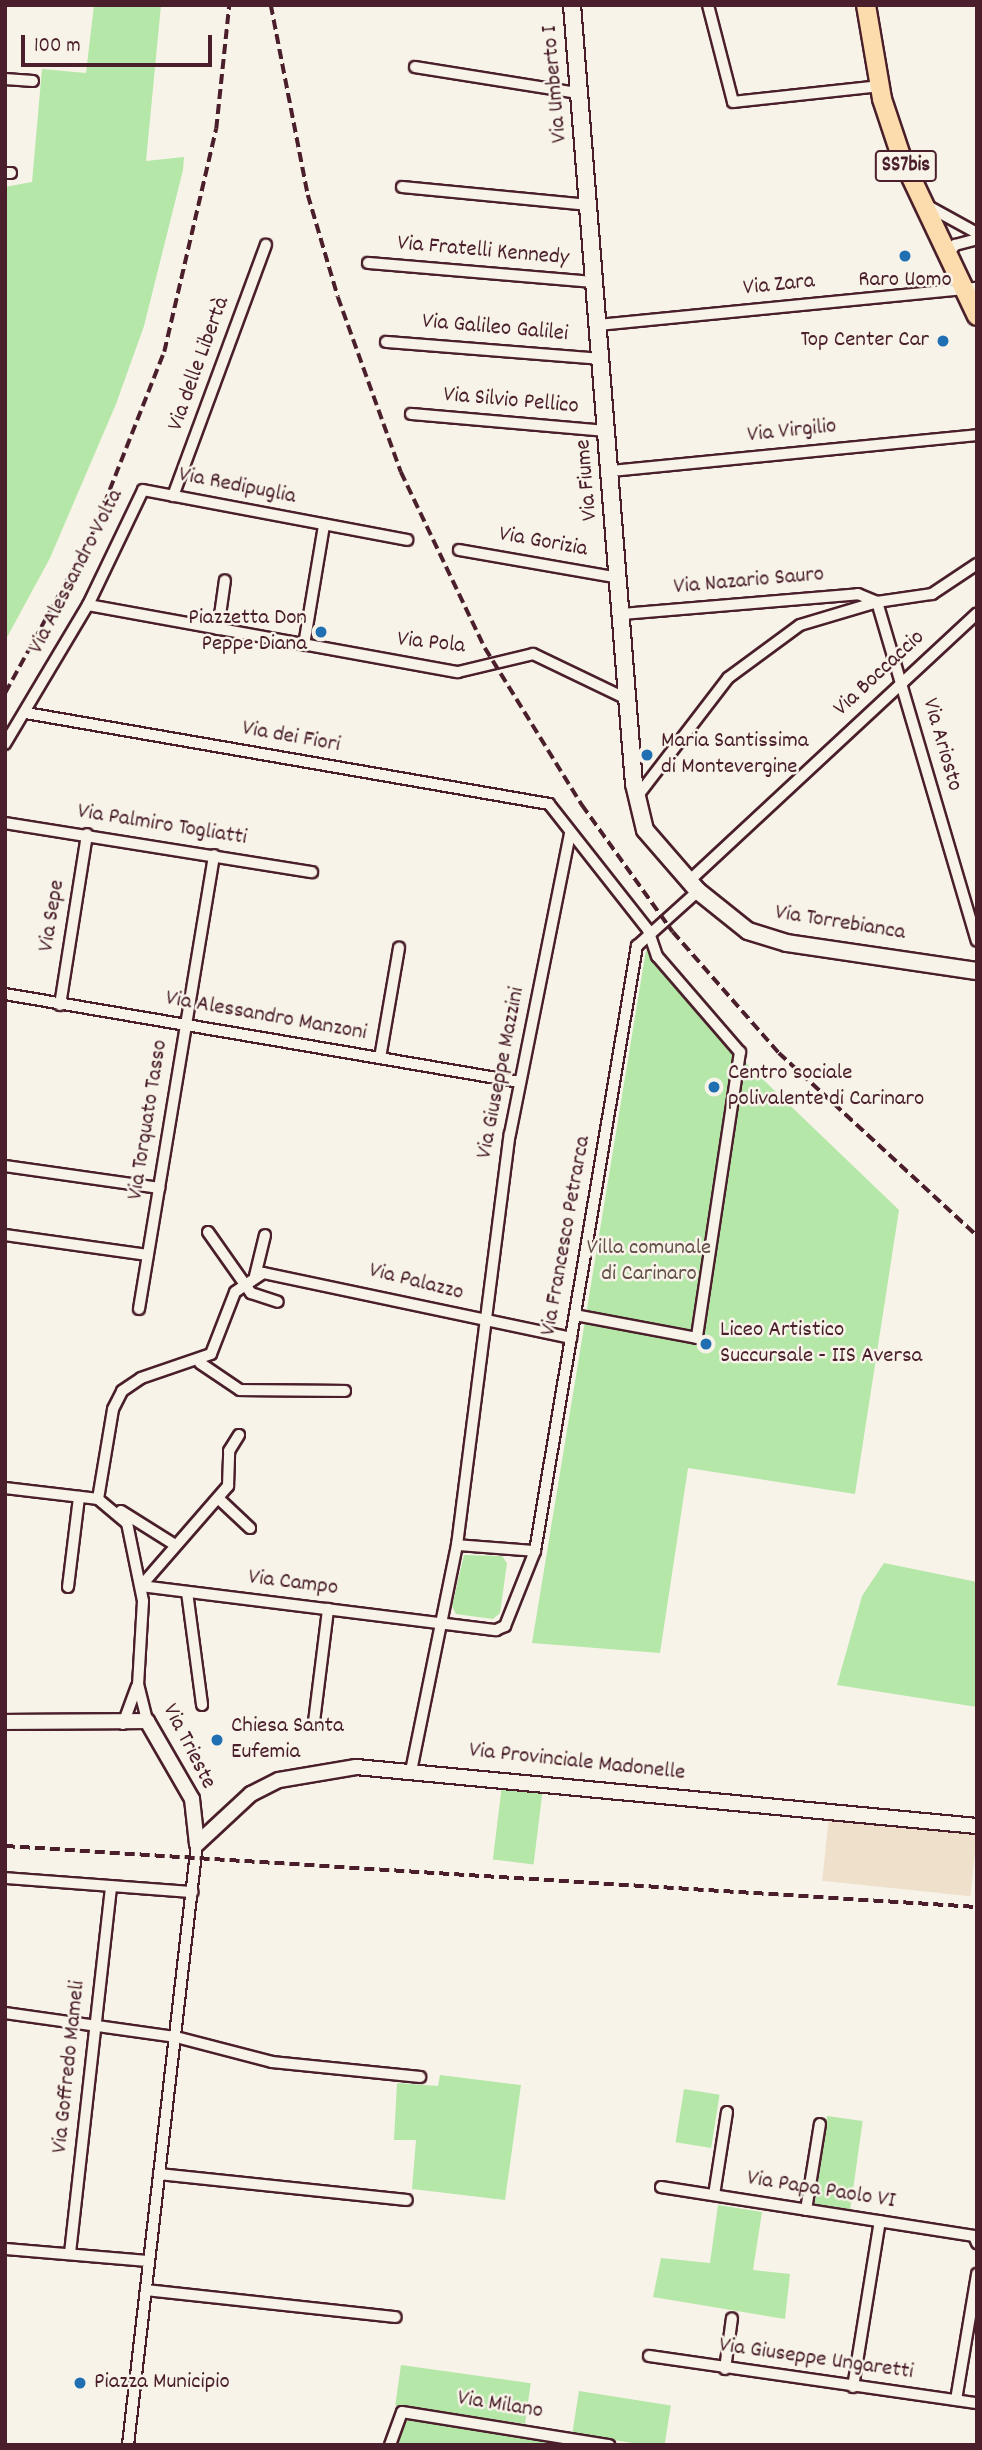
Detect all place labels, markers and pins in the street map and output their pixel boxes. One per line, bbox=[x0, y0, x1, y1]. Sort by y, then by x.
marker: Raro Uomo bbox=[897, 248, 913, 264]
place label: Raro Uomo bbox=[858, 267, 952, 295]
place label: Top Center Car bbox=[801, 327, 929, 355]
marker: Top Center Car bbox=[935, 333, 951, 349]
place label: Piazzetta Don Peppe Diana bbox=[188, 605, 307, 659]
marker: Piazzetta Don Peppe Diana bbox=[313, 624, 329, 640]
place label: Maria Santissima di Montevergine bbox=[661, 728, 808, 782]
marker: Maria Santissima di Montevergine bbox=[639, 747, 655, 763]
place label: Centro sociale polivalente di Carinaro bbox=[728, 1060, 924, 1114]
marker: Centro sociale polivalente di Carinaro bbox=[706, 1079, 722, 1095]
place label: Liceo Artistico Succursale - IIS Aversa bbox=[720, 1317, 922, 1371]
marker: Liceo Artistico Succursale - IIS Aversa bbox=[698, 1336, 714, 1352]
place label: Chiesa Santa Eufemia bbox=[231, 1713, 344, 1767]
marker: Chiesa Santa Eufemia bbox=[209, 1732, 225, 1748]
place label: Piazza Municipio bbox=[94, 2369, 230, 2397]
marker: Piazza Municipio bbox=[72, 2375, 88, 2391]

